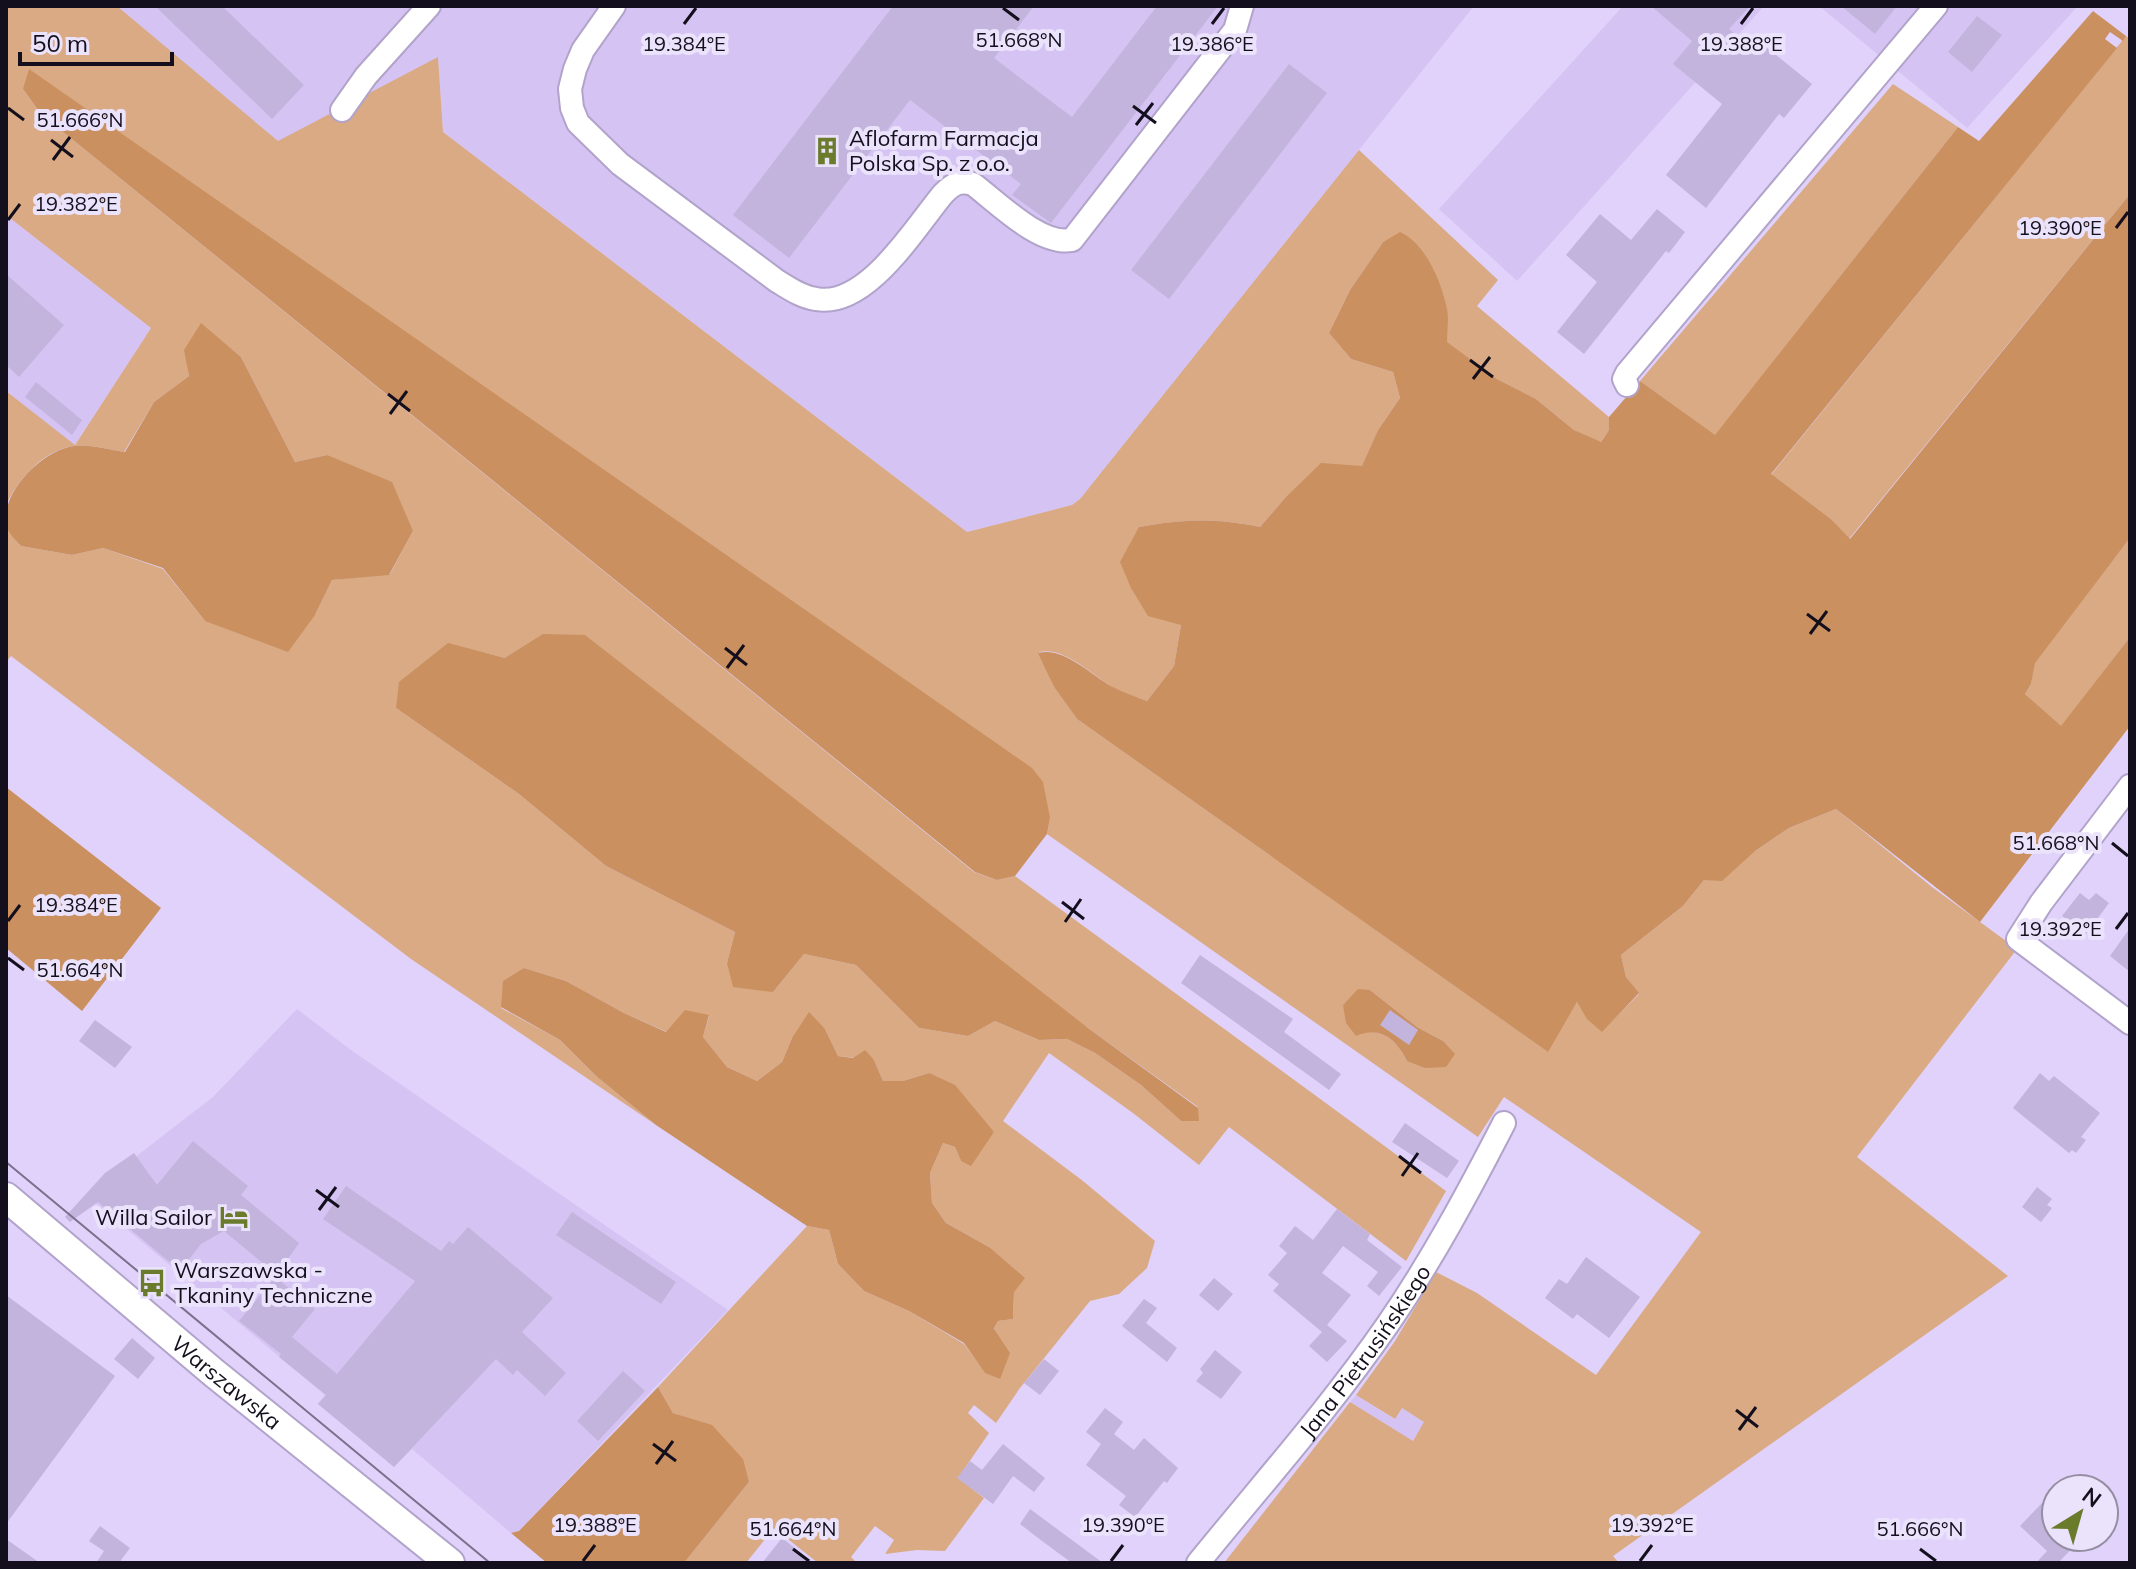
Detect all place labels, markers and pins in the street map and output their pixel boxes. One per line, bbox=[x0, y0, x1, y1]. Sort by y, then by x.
place label: Aflofarm Farmacja Polska Sp. z o.o. bbox=[849, 124, 1039, 177]
building icon: Aflofarm Farmacja Polska Sp. z o.o. bbox=[812, 136, 842, 166]
hotel icon: Willa Sailor bbox=[219, 1202, 249, 1232]
place label: Willa Sailor bbox=[95, 1203, 212, 1231]
place label: Warszawska - Tkaniny Techniczne bbox=[174, 1256, 373, 1309]
bus stop icon: Warszawska - Tkaniny Techniczne bbox=[137, 1268, 167, 1298]

